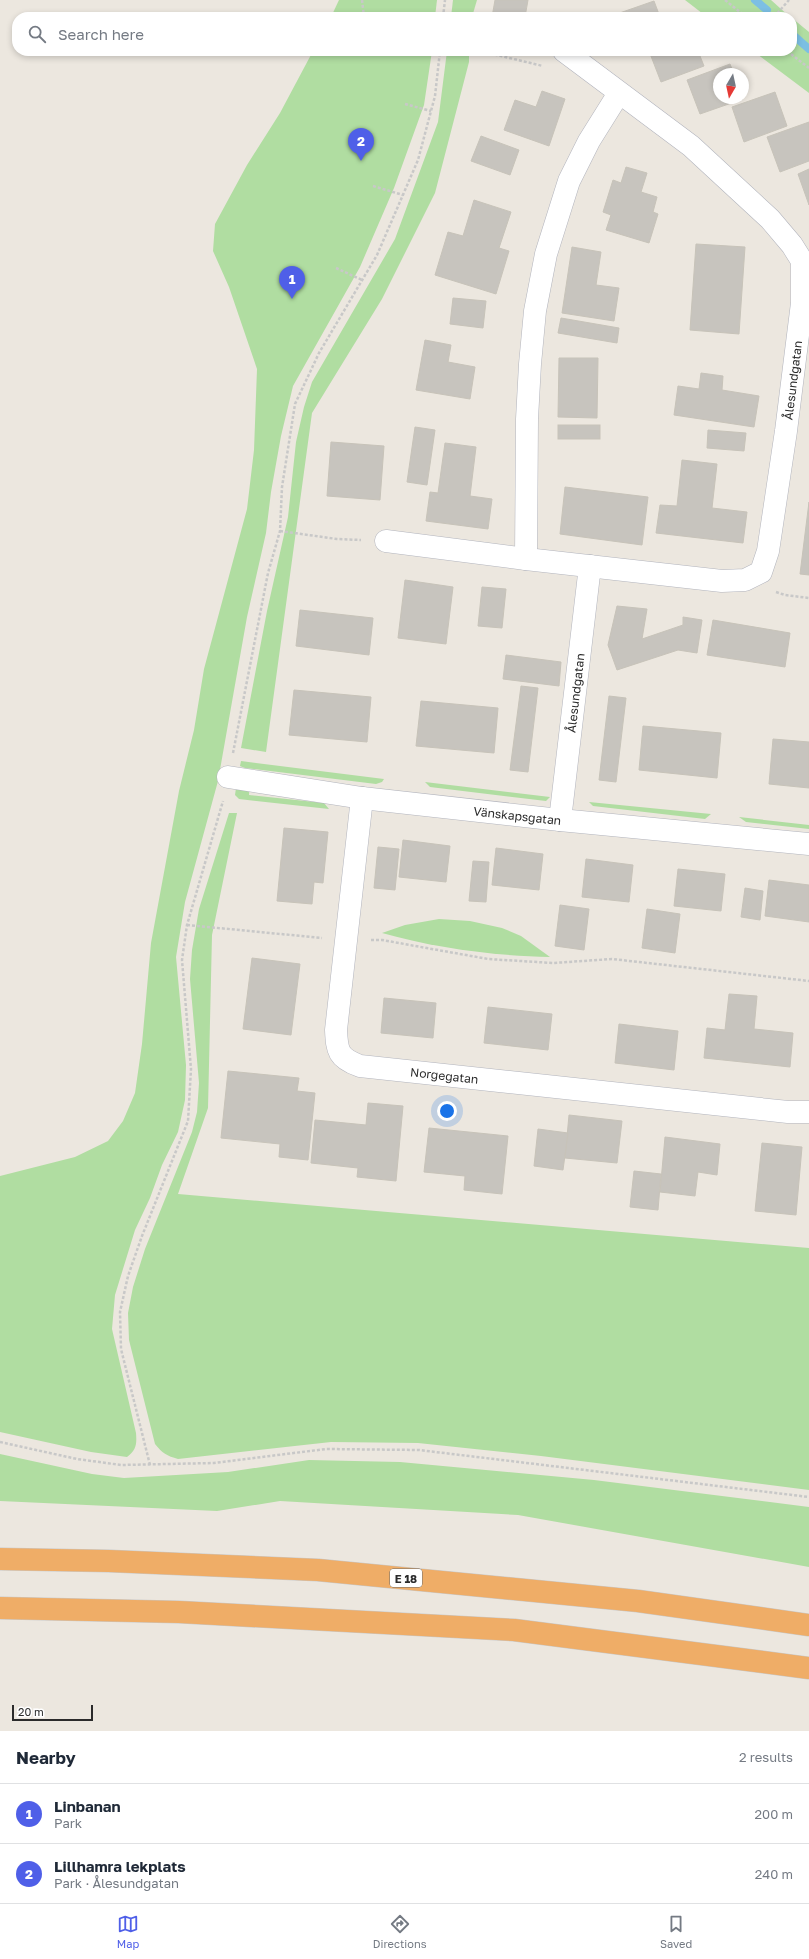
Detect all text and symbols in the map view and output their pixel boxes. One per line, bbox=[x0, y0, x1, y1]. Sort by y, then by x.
search box bbox=[12, 12, 797, 56]
icon: search bbox=[26, 23, 48, 45]
text: Search here bbox=[58, 25, 144, 43]
north arrow bbox=[713, 68, 749, 104]
pin: 2 bbox=[348, 128, 374, 161]
pin: 1 bbox=[279, 266, 305, 299]
street label: Ålesundgatan bbox=[780, 340, 805, 421]
street label: Ålesundgatan bbox=[563, 652, 587, 733]
street label: Vänskapsgatan bbox=[473, 803, 562, 828]
street label: Norgegatan bbox=[410, 1064, 479, 1086]
your location bbox=[437, 1101, 457, 1121]
road number: E 18 bbox=[390, 1569, 422, 1587]
scale bar bbox=[12, 1703, 93, 1722]
text: 20 m bbox=[18, 1705, 44, 1718]
text: Nearby bbox=[16, 1747, 76, 1768]
text: 2 results bbox=[739, 1749, 793, 1765]
text: Linbanan bbox=[54, 1797, 121, 1815]
text: 1 bbox=[26, 1806, 32, 1822]
text: 200 m bbox=[755, 1806, 793, 1822]
text: Park bbox=[54, 1815, 82, 1831]
text: Lillhamra lekplats bbox=[54, 1857, 186, 1875]
text: 2 bbox=[25, 1866, 33, 1882]
text: 240 m bbox=[755, 1866, 793, 1882]
text: Park · Ålesundgatan bbox=[54, 1875, 179, 1891]
tab: Map bbox=[117, 1913, 139, 1950]
tab: Directions bbox=[373, 1913, 427, 1950]
tab: Saved bbox=[660, 1913, 692, 1950]

